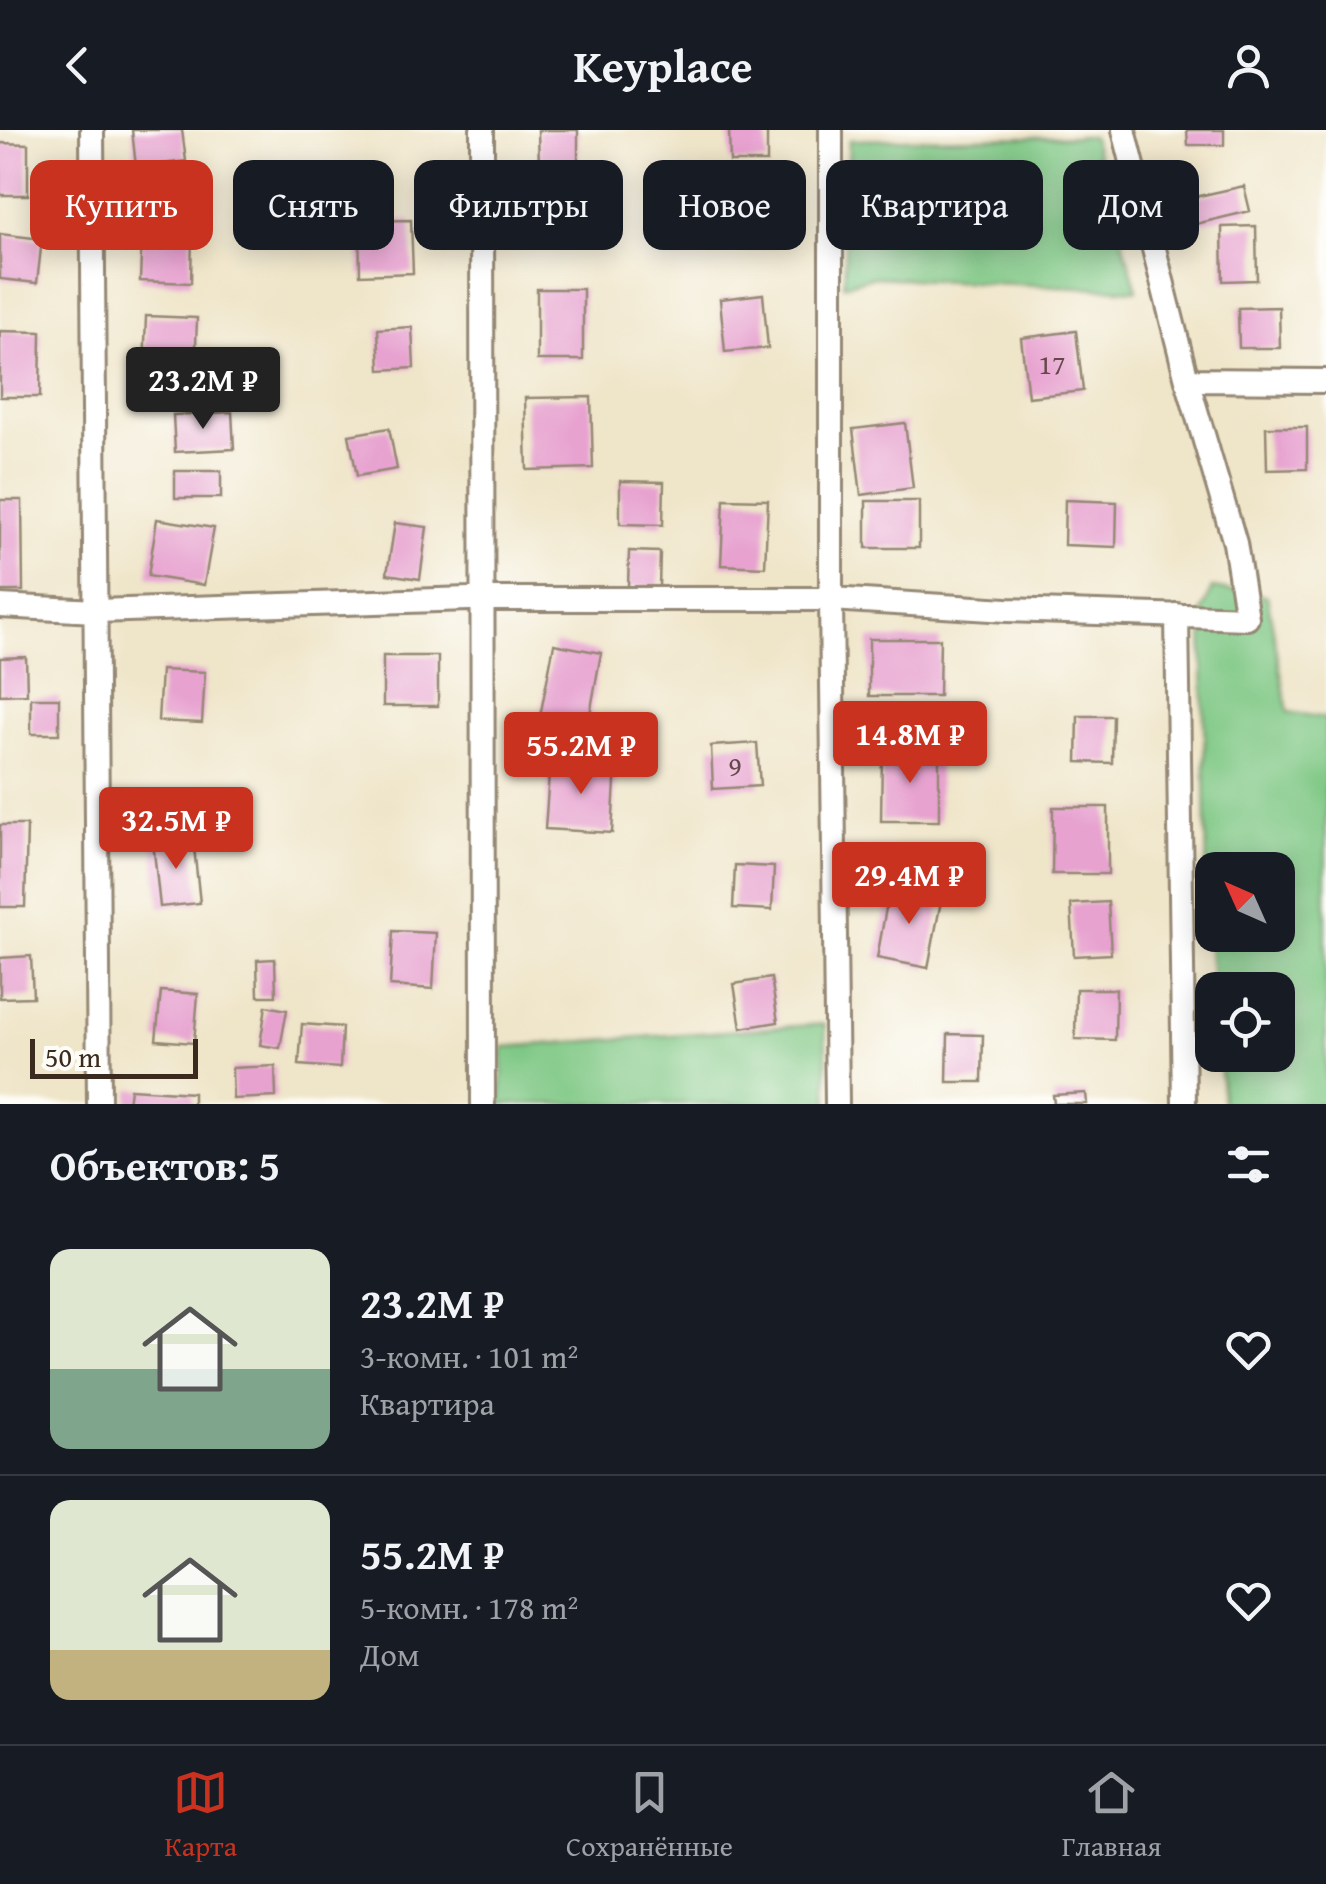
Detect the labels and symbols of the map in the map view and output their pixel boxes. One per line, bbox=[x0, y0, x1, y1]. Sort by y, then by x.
house number: 17 bbox=[1039, 343, 1065, 384]
pin: 23.2M ₽ bbox=[111, 347, 295, 432]
pin: 14.8M ₽ bbox=[818, 701, 1002, 786]
pin: 55.2M ₽ bbox=[489, 712, 673, 797]
house number: 9 bbox=[728, 745, 742, 786]
pin: 32.5M ₽ bbox=[84, 787, 268, 872]
pin: 29.4M ₽ bbox=[817, 842, 1001, 927]
north arrow bbox=[1195, 852, 1295, 952]
scale bar bbox=[30, 1034, 198, 1078]

